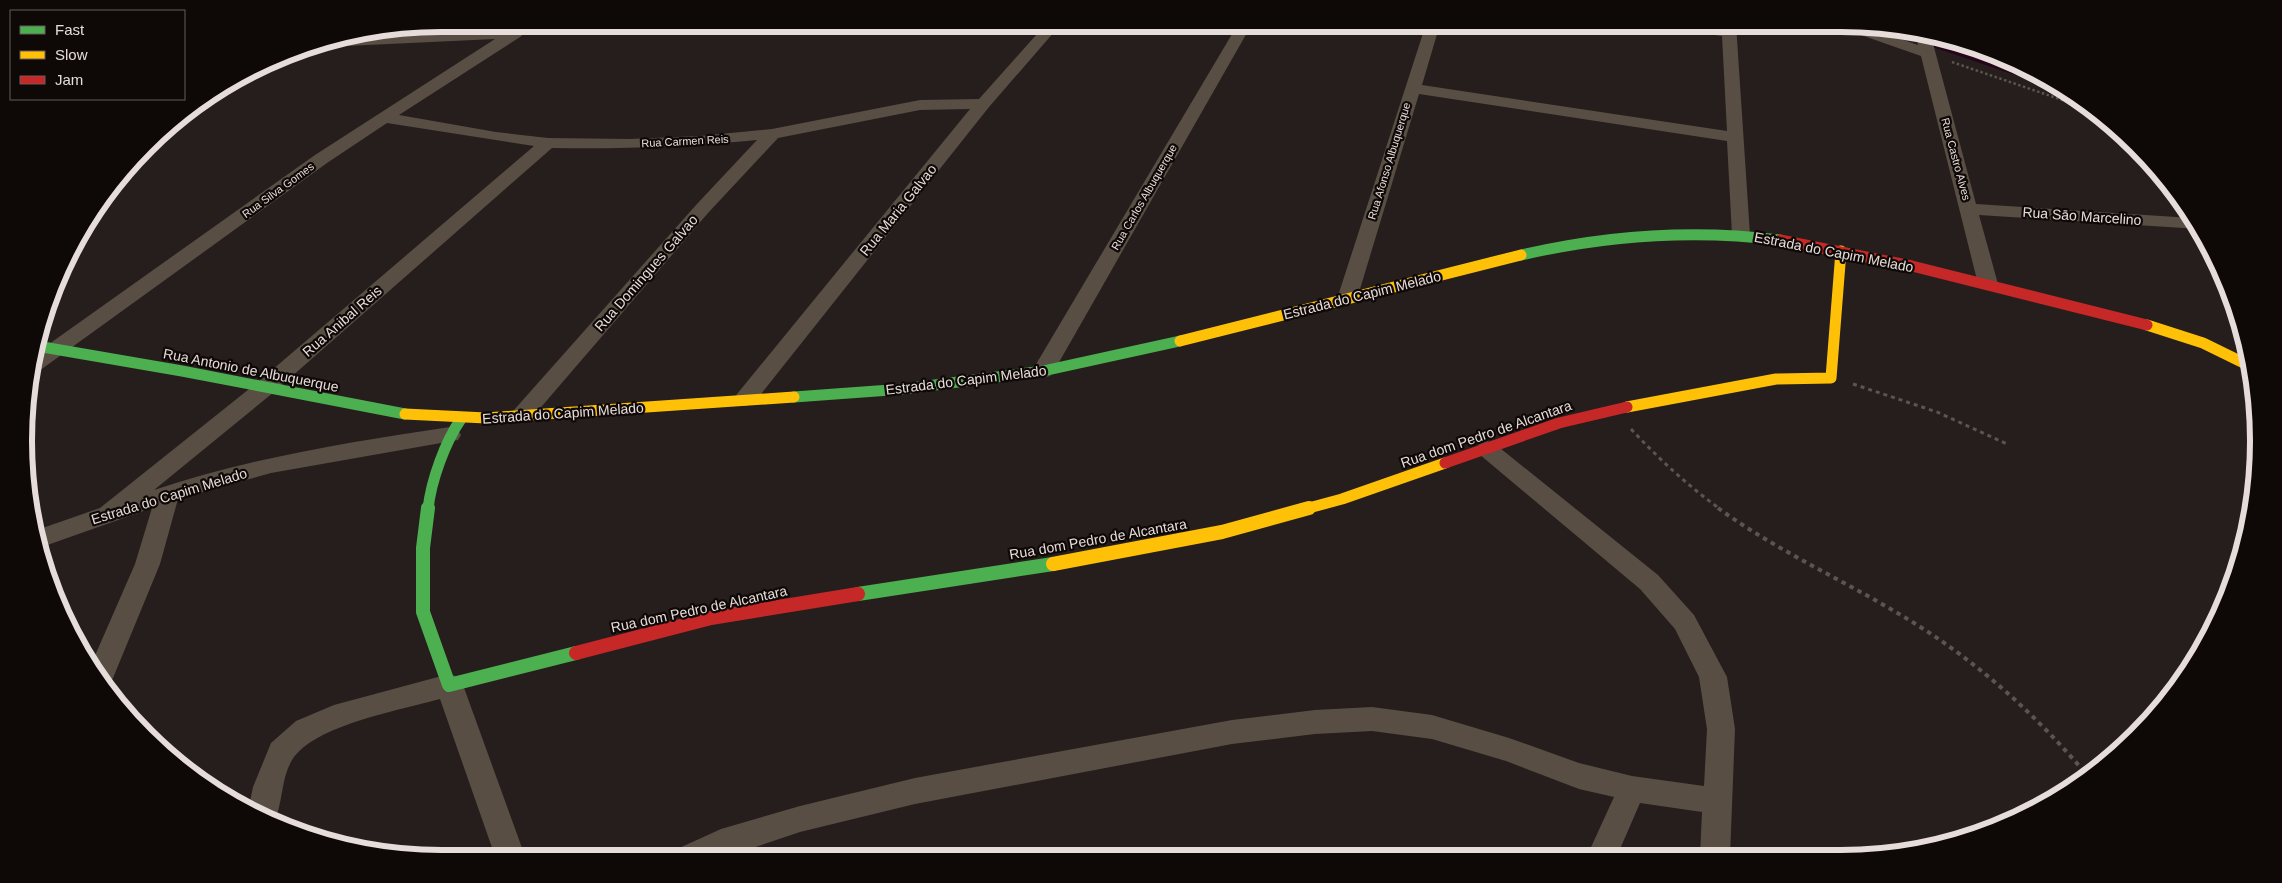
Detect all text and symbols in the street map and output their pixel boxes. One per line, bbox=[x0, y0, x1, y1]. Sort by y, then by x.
legend bbox=[10, 10, 185, 100]
text: Fast bbox=[55, 21, 85, 38]
text: Slow bbox=[55, 46, 88, 63]
text: Jam bbox=[55, 71, 83, 88]
street label: Rua Afonso Albuquerque bbox=[1365, 101, 1413, 221]
street label: Rua Castro Alves bbox=[1939, 116, 1973, 202]
street label: Rua Carmen Reis bbox=[641, 133, 729, 149]
street label: Rua Carlos Albuquerque bbox=[1109, 142, 1179, 252]
street label: Rua Silva Gomes bbox=[240, 160, 317, 220]
street label: Rua Maria Galvao bbox=[856, 161, 940, 259]
street label: Rua Sāo Marcelino bbox=[2022, 204, 2142, 228]
street label: Rua Domingues Galvao bbox=[591, 212, 701, 334]
street label: Estrada do Capim Melado bbox=[1753, 229, 1915, 275]
street label: Estrada do Capim Melado bbox=[1282, 268, 1443, 322]
street label: Rua Anibal Reis bbox=[299, 282, 385, 360]
street label: Rua Antonio de Albuquerque bbox=[162, 345, 340, 395]
street label: Estrada do Capim Melado bbox=[885, 362, 1048, 398]
street label: Rua dom Pedro de Alcantara bbox=[1398, 397, 1574, 471]
street label: Estrada do Capim Melado bbox=[482, 399, 644, 427]
street label: Estrada do Capim Melado bbox=[89, 465, 249, 527]
street label: Rua dom Pedro de Alcantara bbox=[1008, 515, 1188, 562]
street label: Rua dom Pedro de Alcantara bbox=[609, 582, 789, 636]

